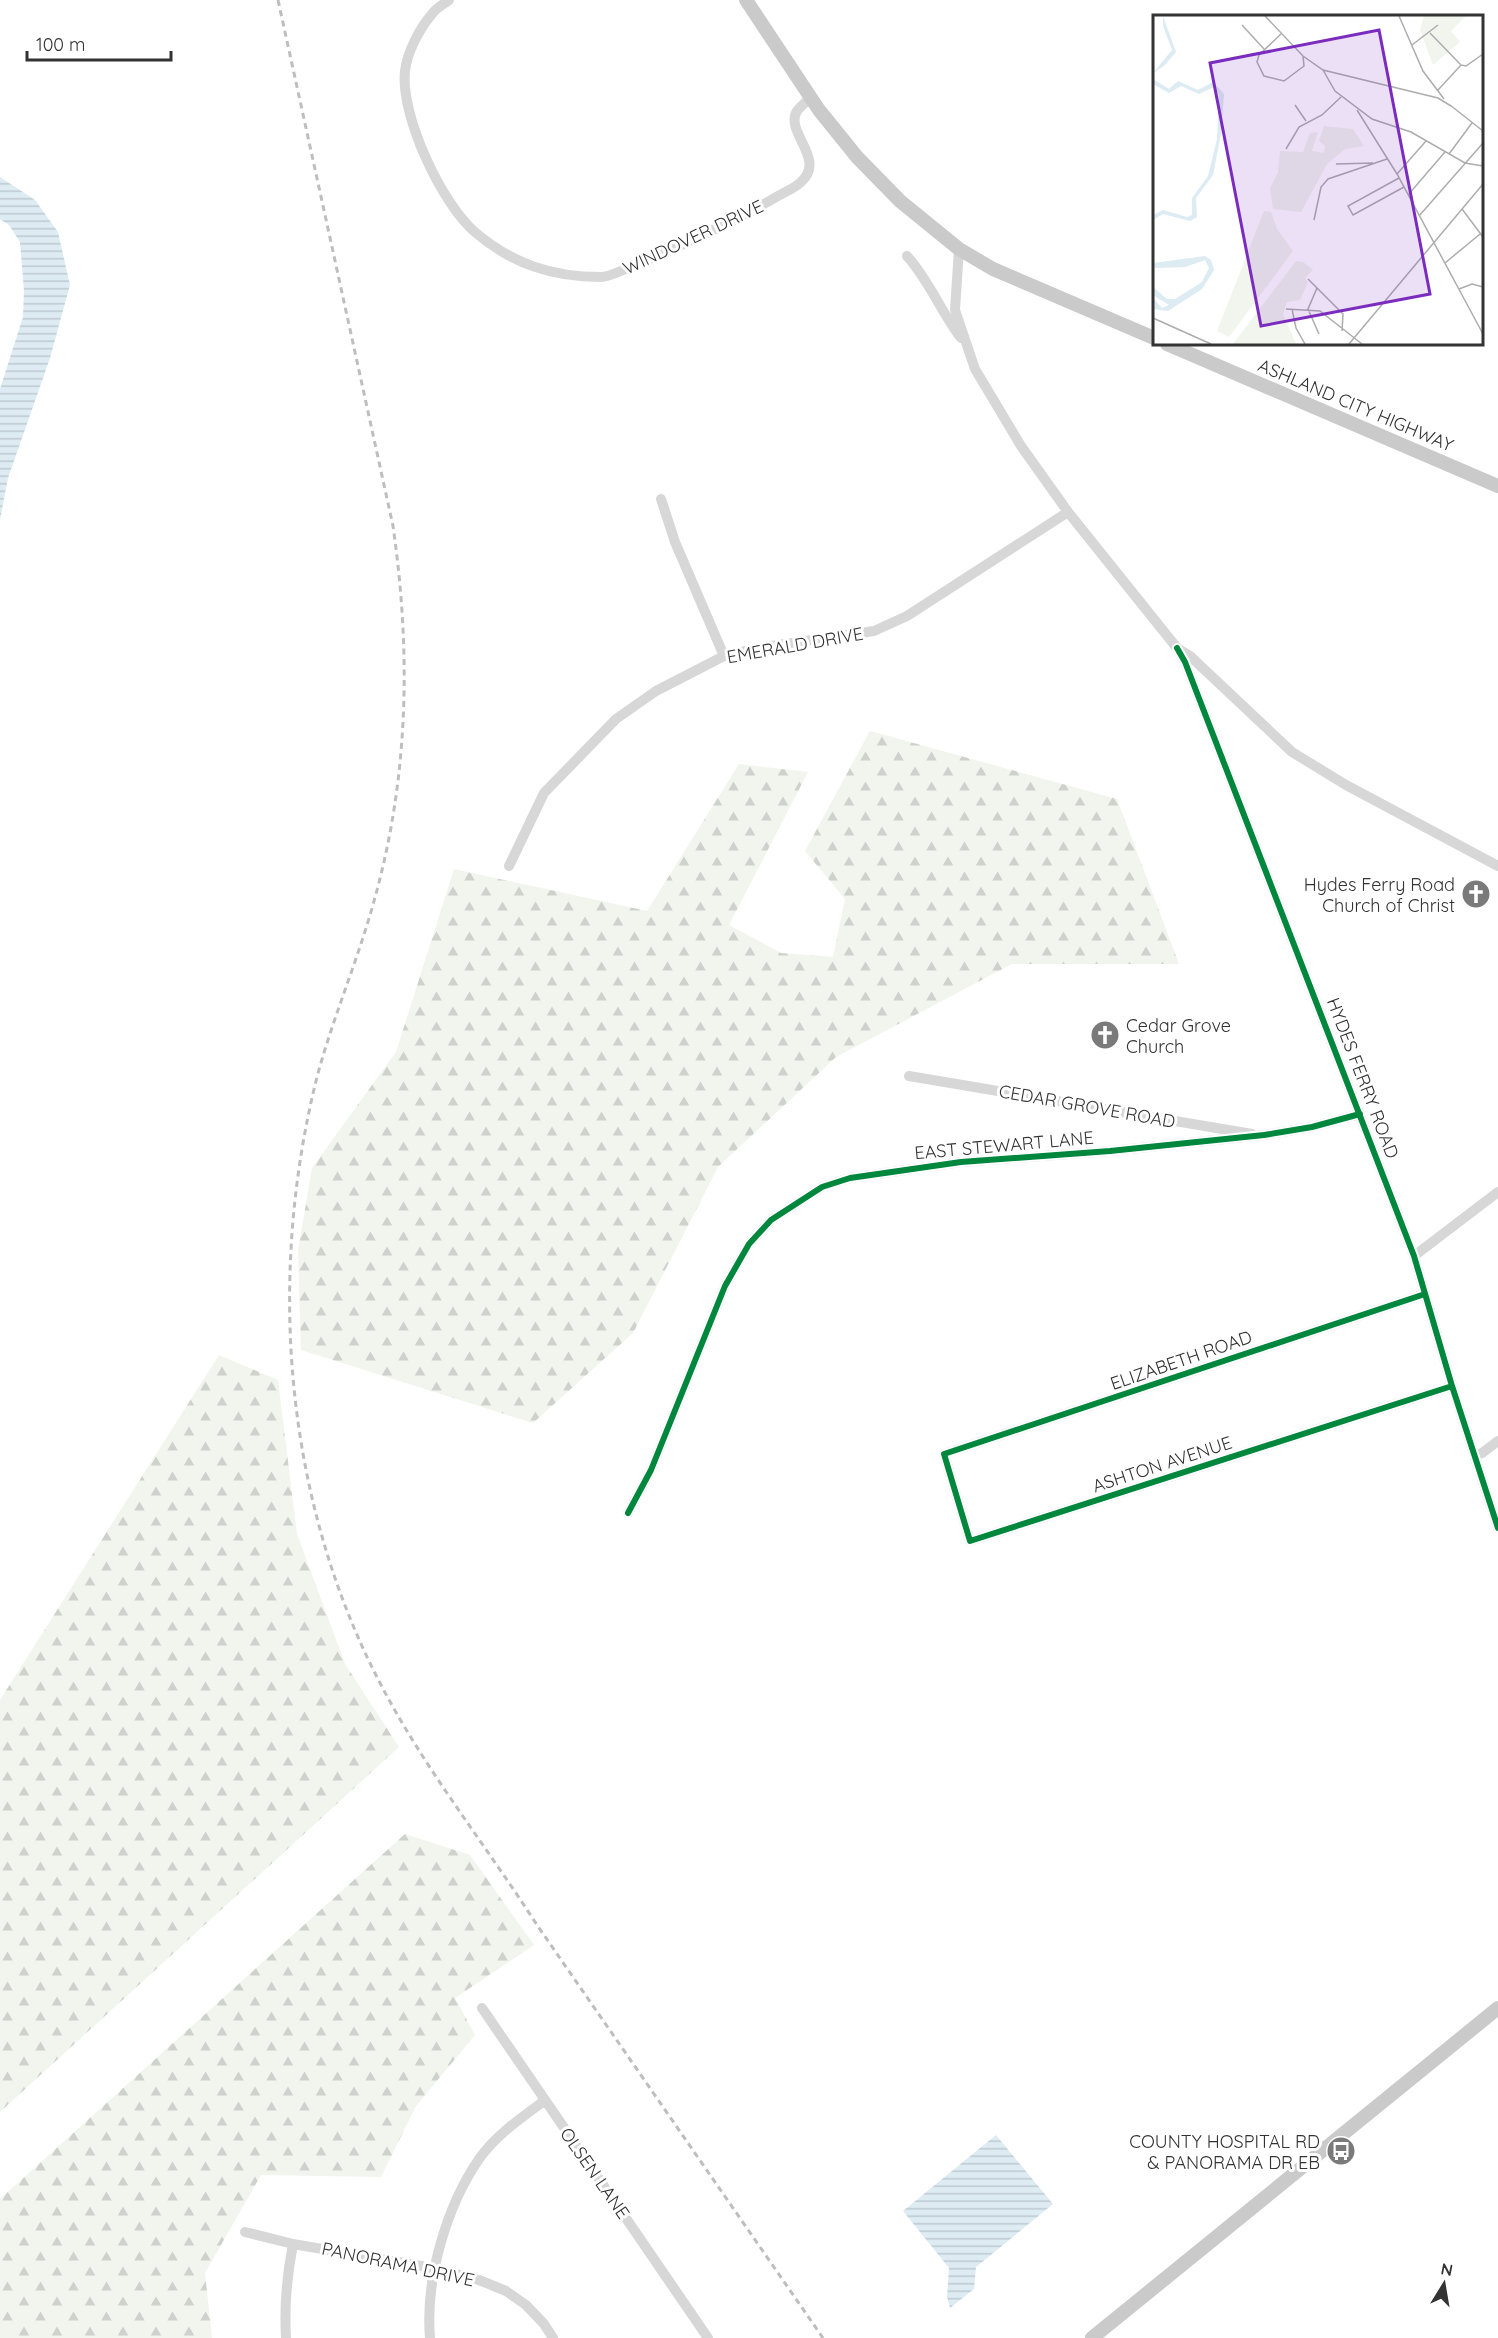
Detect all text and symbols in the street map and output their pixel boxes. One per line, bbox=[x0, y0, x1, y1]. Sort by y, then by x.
inset map bbox=[1153, 15, 1483, 345]
scale bar bbox=[27, 24, 171, 62]
text: 100 m bbox=[36, 33, 85, 56]
street label: WINDOVER DRIVE bbox=[619, 194, 767, 280]
street label: ASHLAND CITY HIGHWAY bbox=[1255, 353, 1457, 457]
street label: EMERALD DRIVE bbox=[725, 622, 865, 668]
place label: Hydes Ferry Road Church of Christ bbox=[1304, 873, 1455, 917]
church icon: Hydes Ferry Road Church of Christ bbox=[1460, 878, 1492, 910]
street label: HYDES FERRY ROAD bbox=[1322, 994, 1404, 1162]
place label: Cedar Grove Church bbox=[1126, 1014, 1231, 1058]
church icon: Cedar Grove Church bbox=[1089, 1019, 1121, 1051]
street label: CEDAR GROVE ROAD bbox=[997, 1079, 1177, 1133]
street label: EAST STEWART LANE bbox=[913, 1126, 1095, 1164]
street label: ELIZABETH ROAD bbox=[1107, 1325, 1255, 1395]
street label: ASHTON AVENUE bbox=[1089, 1431, 1235, 1497]
street label: OLSEN LANE bbox=[555, 2123, 635, 2223]
place label: COUNTY HOSPITAL RD & PANORAMA DR EB bbox=[1129, 2130, 1320, 2174]
bus stop icon: COUNTY HOSPITAL RD & PANORAMA DR EB bbox=[1325, 2135, 1357, 2167]
street label: PANORAMA DRIVE bbox=[320, 2237, 476, 2291]
north arrow bbox=[1414, 2254, 1474, 2314]
text: N bbox=[1439, 2258, 1455, 2280]

